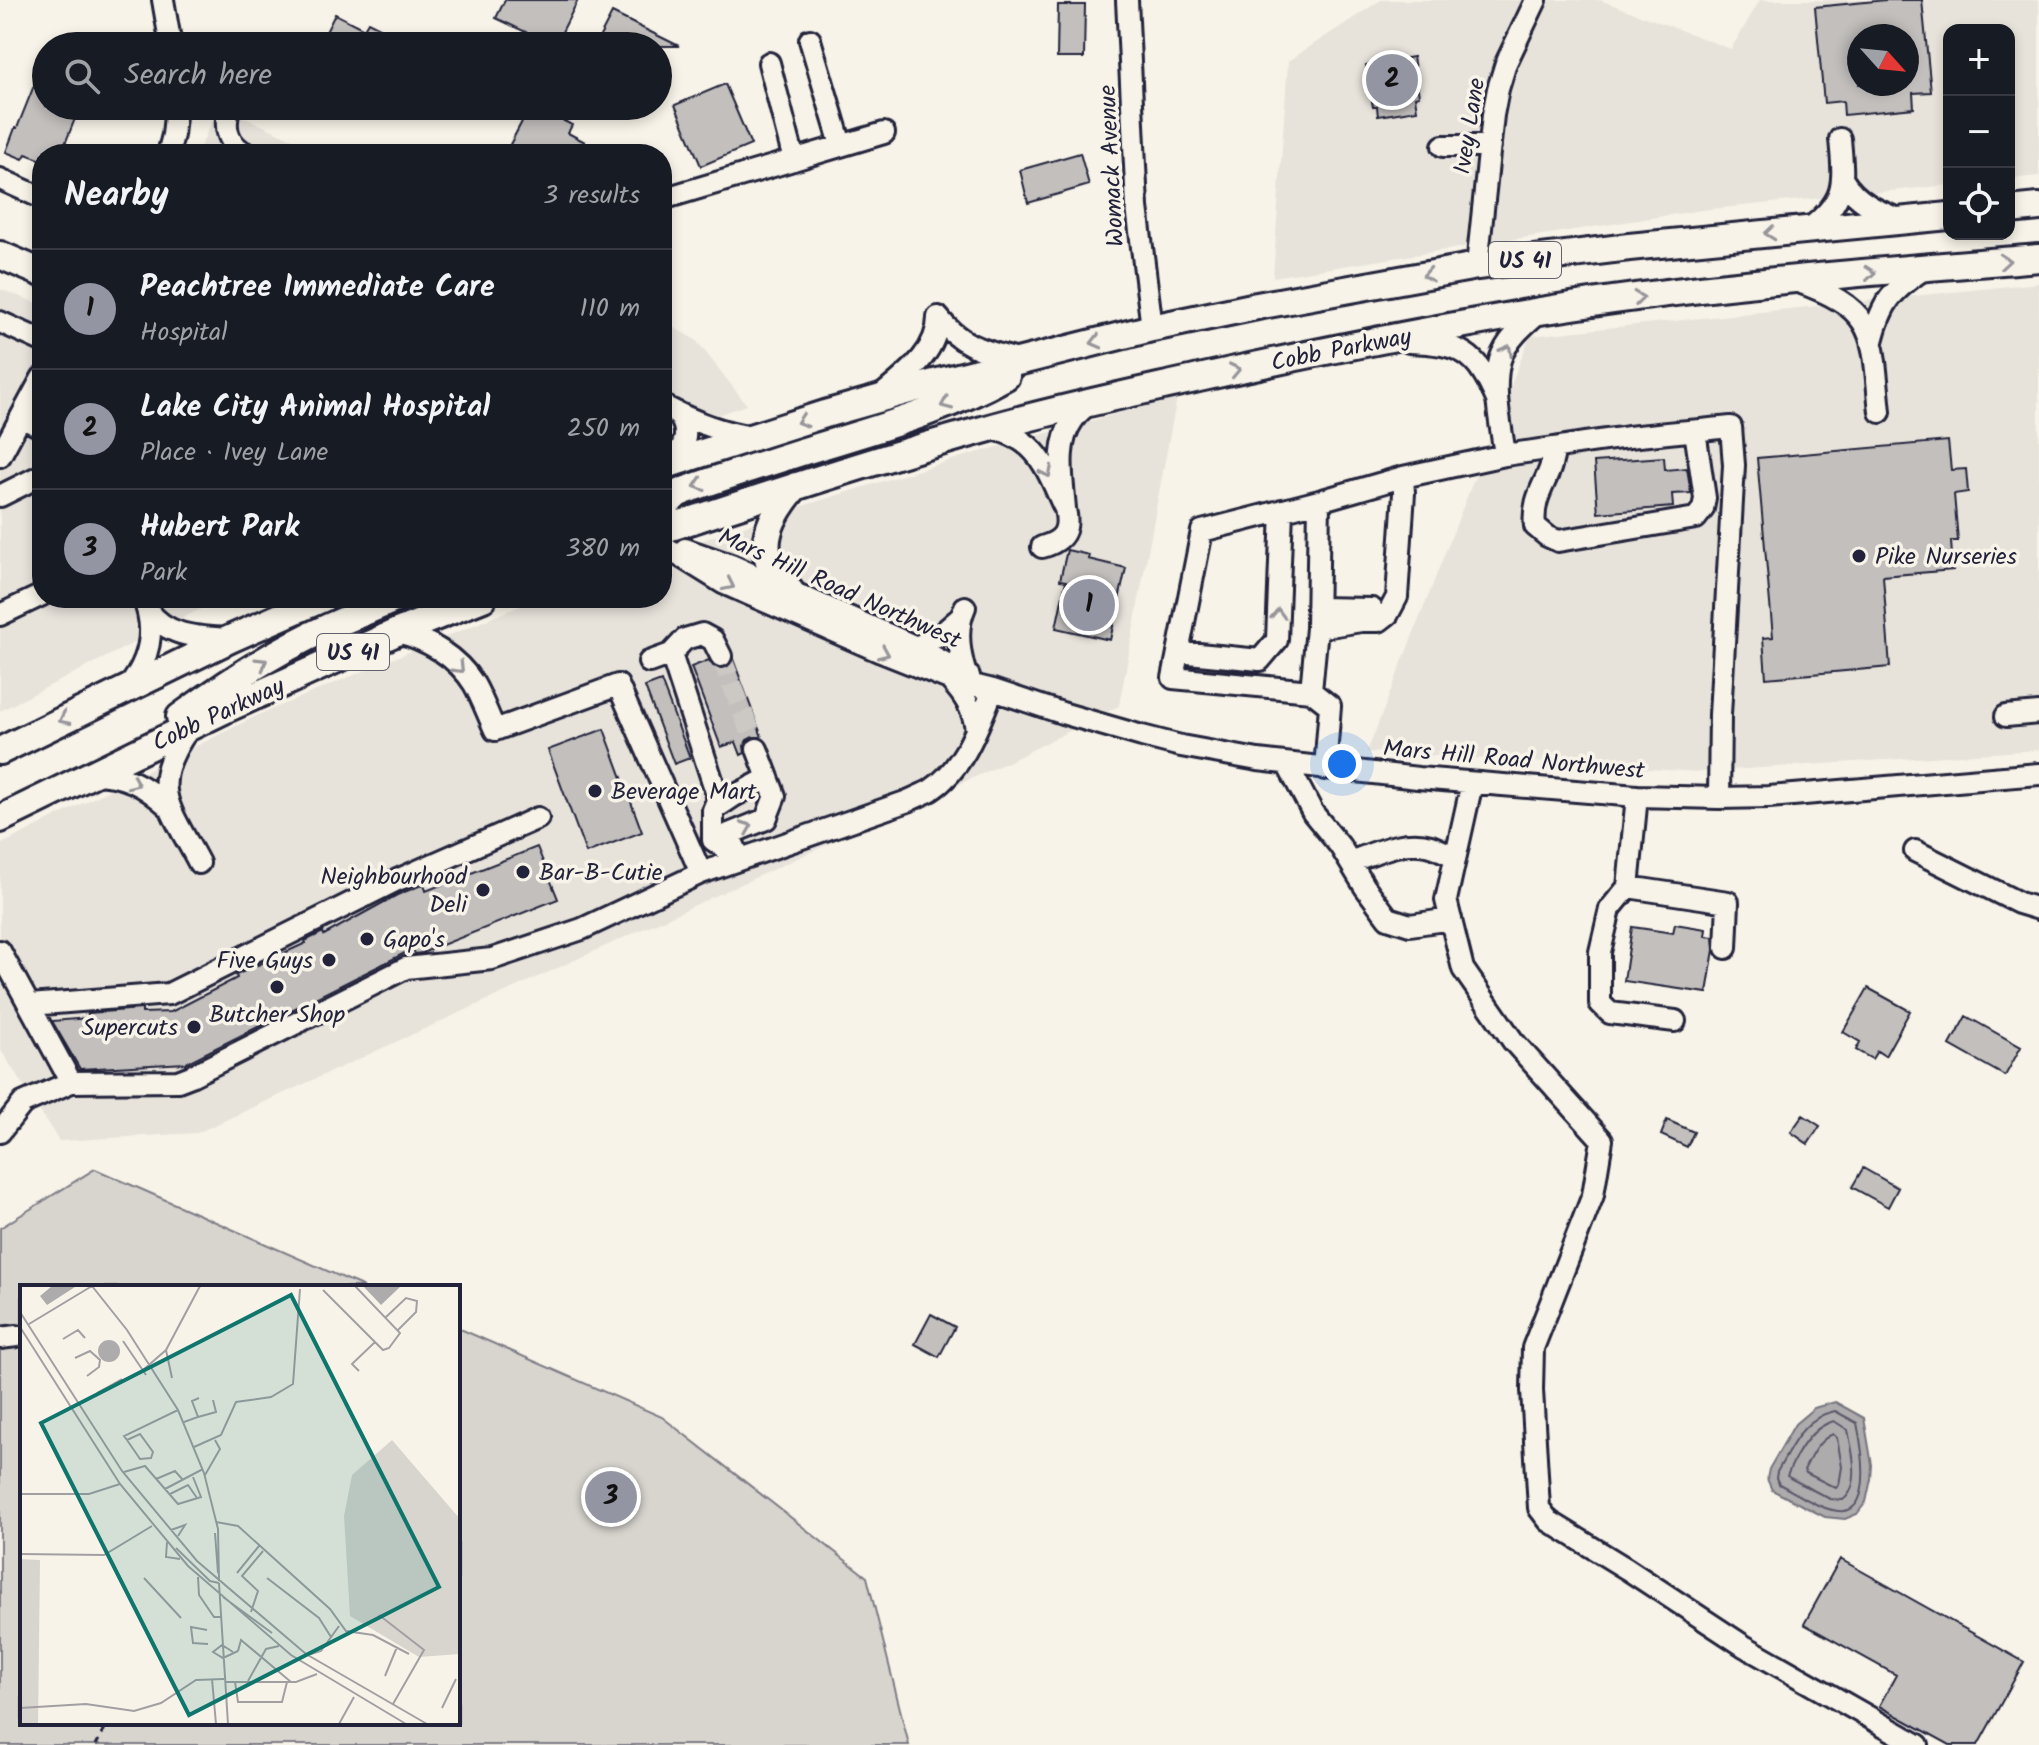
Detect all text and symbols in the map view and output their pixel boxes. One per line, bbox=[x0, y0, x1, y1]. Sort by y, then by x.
north arrow bbox=[1847, 24, 1919, 96]
map controls bbox=[1943, 24, 2015, 240]
button: + bbox=[1943, 24, 2015, 96]
search box bbox=[32, 32, 672, 120]
pin: 2 bbox=[1366, 50, 1418, 110]
text: Search here bbox=[124, 52, 272, 100]
icon: search bbox=[60, 54, 104, 98]
street label: Ivey Lane bbox=[1444, 75, 1497, 177]
street label: Womack Avenue bbox=[1089, 84, 1136, 248]
button: − bbox=[1943, 96, 2015, 168]
button: locate bbox=[1943, 168, 2015, 240]
text: Nearby bbox=[64, 169, 169, 223]
text: 3 results bbox=[543, 175, 640, 217]
one-way arrow bbox=[1763, 224, 1776, 241]
road number: US 41 bbox=[1489, 242, 1561, 278]
one-way arrow bbox=[1999, 253, 2012, 270]
text: Peachtree Immediate Care bbox=[140, 264, 495, 312]
one-way arrow bbox=[1422, 265, 1435, 282]
one-way arrow bbox=[1864, 265, 1877, 282]
text: 1 bbox=[86, 288, 94, 330]
text: 110 m bbox=[580, 288, 640, 330]
one-way arrow bbox=[1633, 289, 1646, 306]
text: Hospital bbox=[140, 312, 228, 354]
street label: Cobb Parkway bbox=[1268, 318, 1416, 383]
one-way arrow bbox=[1090, 333, 1104, 350]
one-way arrow bbox=[1497, 344, 1512, 358]
one-way arrow bbox=[1228, 362, 1241, 379]
text: Lake City Animal Hospital bbox=[140, 384, 490, 432]
one-way arrow bbox=[940, 394, 954, 410]
text: 2 bbox=[82, 408, 98, 450]
text: 250 m bbox=[567, 408, 640, 450]
one-way arrow bbox=[796, 412, 809, 428]
text: Place · Ivey Lane bbox=[140, 432, 328, 474]
one-way arrow bbox=[1038, 464, 1053, 479]
one-way arrow bbox=[693, 476, 707, 492]
text: Hubert Park bbox=[140, 504, 299, 552]
street label: Mars Hill Road Northwest bbox=[712, 518, 968, 661]
text: 3 bbox=[83, 528, 97, 570]
text: 380 m bbox=[565, 528, 640, 570]
place label: Pike Nurseries bbox=[1875, 538, 2017, 577]
marker: Pike Nurseries bbox=[1850, 547, 1868, 565]
text: Park bbox=[140, 552, 187, 594]
one-way arrow bbox=[720, 575, 735, 591]
pin: 1 bbox=[1063, 575, 1115, 635]
one-way arrow bbox=[1269, 607, 1286, 620]
road number: US 41 bbox=[317, 634, 389, 670]
one-way arrow bbox=[876, 644, 890, 660]
one-way arrow bbox=[253, 657, 268, 673]
one-way arrow bbox=[450, 658, 464, 673]
street label: Cobb Parkway bbox=[146, 667, 292, 763]
one-way arrow bbox=[57, 709, 72, 725]
street label: Mars Hill Road Northwest bbox=[1381, 730, 1647, 791]
your location bbox=[1322, 744, 1362, 784]
one-way arrow bbox=[125, 773, 140, 789]
place label: Beverage Mart bbox=[611, 773, 757, 812]
marker: Beverage Mart bbox=[586, 782, 604, 800]
one-way arrow bbox=[739, 821, 753, 837]
place label: Bar-B-Cutie bbox=[539, 854, 663, 893]
place label: Neighbourhood Deli bbox=[320, 858, 468, 925]
marker: Bar-B-Cutie bbox=[514, 863, 532, 881]
marker: Neighbourhood Deli bbox=[474, 881, 492, 899]
place label: Gapo's bbox=[383, 921, 445, 960]
marker: Gapo's bbox=[358, 930, 376, 948]
place label: Five Guys bbox=[216, 942, 313, 981]
marker: Five Guys bbox=[320, 951, 338, 969]
marker: Butcher Shop bbox=[268, 978, 286, 996]
place label: Butcher Shop bbox=[209, 996, 346, 1035]
place label: Supercuts bbox=[82, 1009, 178, 1048]
marker: Supercuts bbox=[185, 1018, 203, 1036]
inset map bbox=[20, 1285, 460, 1725]
pin: 3 bbox=[585, 1467, 637, 1527]

